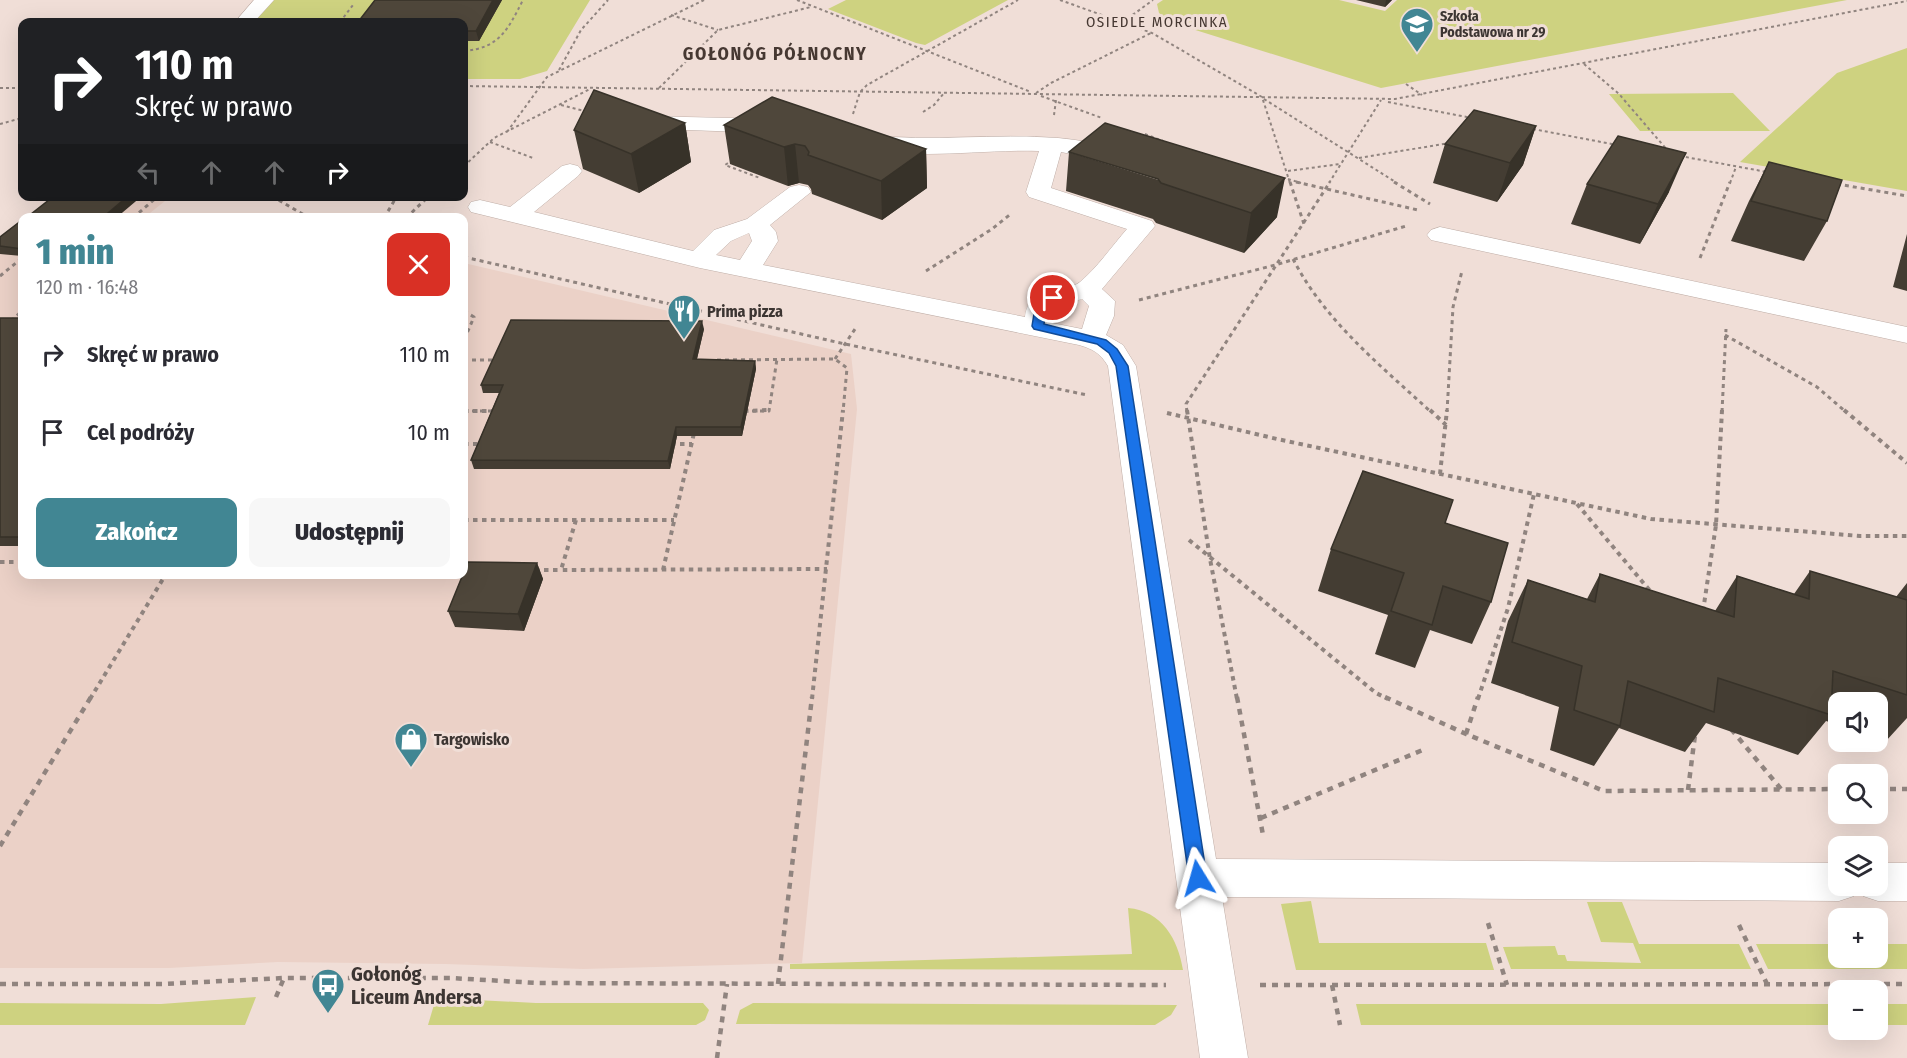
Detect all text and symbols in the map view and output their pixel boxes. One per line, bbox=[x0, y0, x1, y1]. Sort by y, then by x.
school or university icon: Szkoła Podstawowa nr 29 bbox=[1399, 6, 1435, 53]
place label: Szkoła Podstawowa nr 29 bbox=[1440, 8, 1546, 41]
district label: OSIEDLE MORCINKA bbox=[1086, 13, 1228, 31]
text: 110 m bbox=[135, 40, 234, 90]
icon: right bbox=[36, 42, 114, 120]
district label: GOŁONÓG PÓŁNOCNY bbox=[683, 42, 867, 65]
text: Skręć w prawo bbox=[135, 91, 293, 123]
icon: left bbox=[132, 156, 165, 189]
icon: ahead bbox=[195, 156, 228, 189]
icon: ahead bbox=[258, 156, 291, 189]
icon: right bbox=[321, 156, 354, 189]
text: 1 min bbox=[36, 230, 114, 274]
button: close bbox=[387, 233, 450, 296]
pin bbox=[1027, 272, 1078, 323]
text: 120 m · 16:48 bbox=[36, 275, 138, 299]
icon: arrive bbox=[1036, 281, 1069, 314]
restaurant icon: Prima pizza bbox=[666, 293, 702, 340]
place label: Prima pizza bbox=[707, 302, 783, 321]
icon: right bbox=[36, 338, 69, 371]
text: Skręć w prawo bbox=[87, 341, 219, 368]
text: 110 m bbox=[400, 341, 450, 368]
icon: arrive bbox=[36, 416, 69, 449]
text: Cel podróży bbox=[87, 419, 194, 446]
text: 10 m bbox=[408, 419, 450, 446]
button: Zakończ bbox=[36, 498, 237, 567]
button: Udostępnij bbox=[249, 498, 450, 567]
map controls bbox=[1828, 692, 1888, 1040]
button: sound bbox=[1828, 692, 1888, 752]
shop icon: Targowisko bbox=[393, 721, 429, 768]
place label: Targowisko bbox=[434, 730, 510, 749]
button: search bbox=[1828, 764, 1888, 824]
button: layers bbox=[1828, 836, 1888, 896]
position arrow bbox=[1166, 846, 1230, 910]
button: + bbox=[1828, 908, 1888, 968]
place label: Gołonóg Liceum Andersa bbox=[351, 962, 482, 1009]
bus stop icon: Gołonóg Liceum Andersa bbox=[310, 967, 346, 1014]
button: − bbox=[1828, 980, 1888, 1040]

